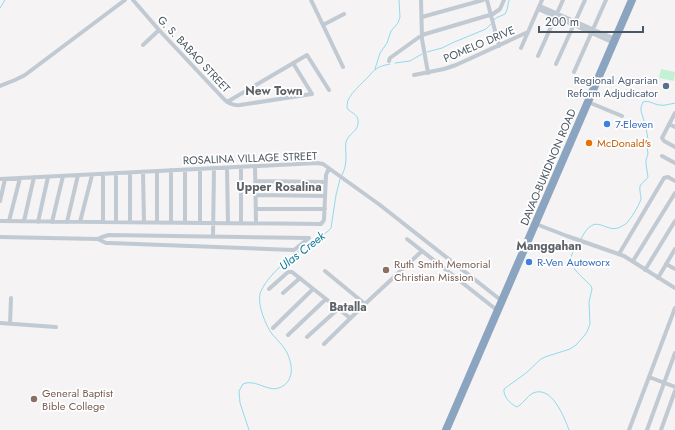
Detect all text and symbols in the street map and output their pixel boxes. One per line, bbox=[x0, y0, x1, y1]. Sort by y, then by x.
scale bar bbox=[539, 8, 643, 34]
street label: G. S. BABAO STREET bbox=[154, 12, 234, 96]
text: 200 m bbox=[545, 13, 579, 31]
street label: POMELO DRIVE bbox=[441, 22, 517, 66]
place label: Regional Agrarian Reform Adjudicator bbox=[567, 72, 658, 101]
marker: Regional Agrarian Reform Adjudicator bbox=[661, 81, 671, 91]
district label: New Town bbox=[245, 82, 303, 100]
street label: DAVAO-BUKIDNON ROAD bbox=[516, 106, 580, 228]
place label: 7-Eleven bbox=[615, 116, 653, 132]
marker: 7-Eleven bbox=[602, 119, 612, 129]
place label: McDonald's bbox=[597, 135, 652, 151]
marker: McDonald's bbox=[584, 138, 594, 148]
street label: ROSALINA VILLAGE STREET bbox=[183, 148, 317, 168]
district label: Upper Rosalina bbox=[236, 178, 322, 196]
water label: Ulas Creek bbox=[275, 227, 329, 275]
district label: Manggahan bbox=[516, 237, 582, 255]
place label: R-Ven Autoworx bbox=[537, 254, 610, 270]
place label: Ruth Smith Memorial Christian Mission bbox=[394, 256, 490, 285]
marker: R-Ven Autoworx bbox=[524, 257, 534, 267]
marker: Ruth Smith Memorial Christian Mission bbox=[381, 265, 391, 275]
district label: Batalla bbox=[329, 298, 367, 316]
place label: General Baptist Bible College bbox=[42, 385, 113, 414]
marker: General Baptist Bible College bbox=[29, 394, 39, 404]

